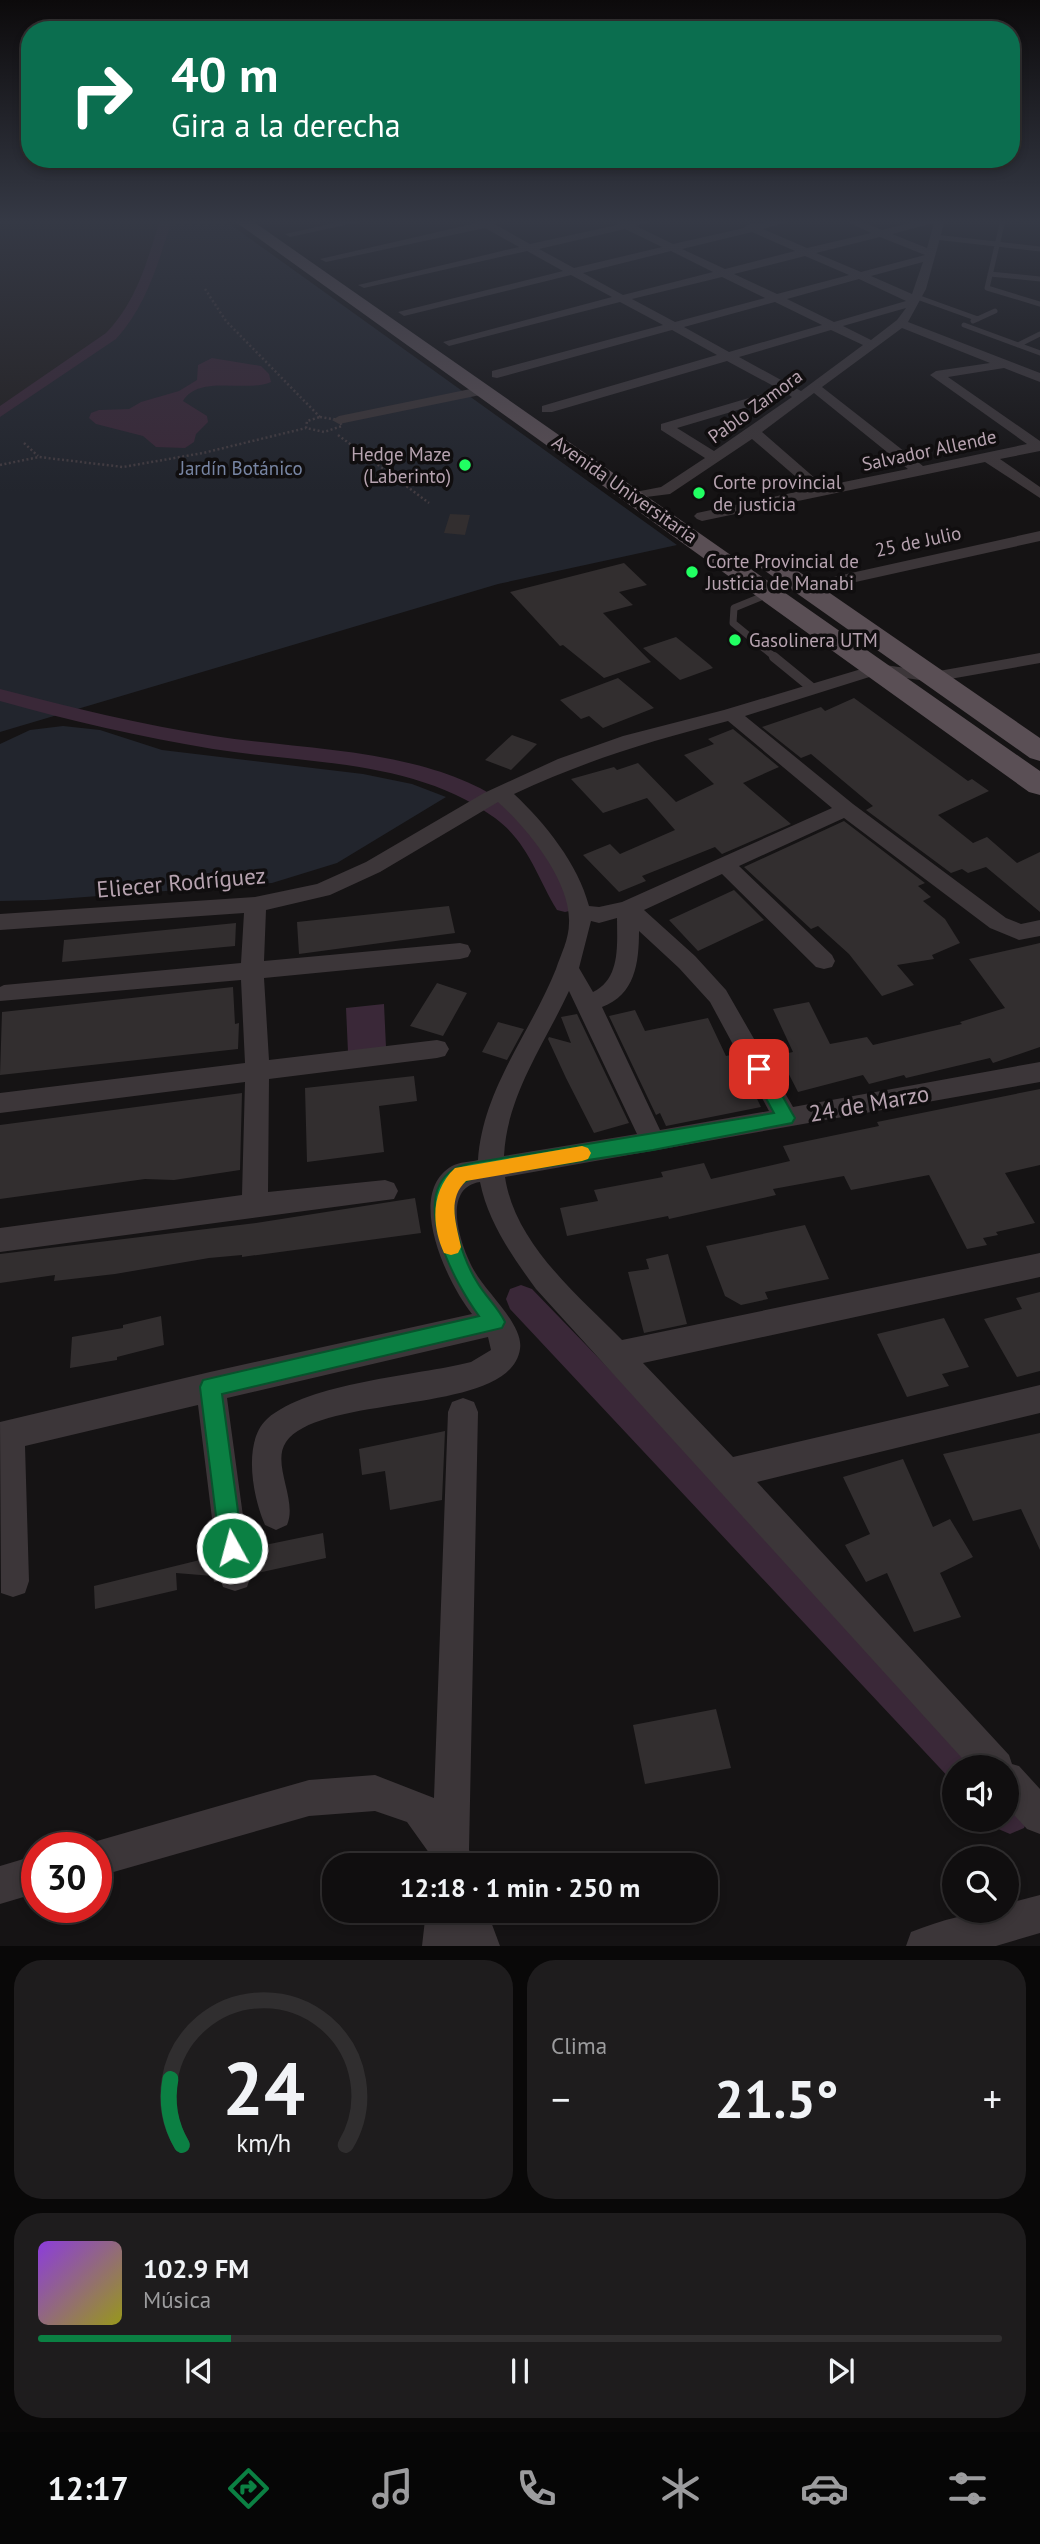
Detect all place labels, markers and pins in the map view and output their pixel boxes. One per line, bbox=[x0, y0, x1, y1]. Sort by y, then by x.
place label: Hedge Maze (Laberinto) bbox=[351, 442, 451, 488]
marker: Hedge Maze (Laberinto) bbox=[457, 457, 473, 473]
place label: Corte provincial de justicia bbox=[713, 470, 842, 516]
marker: Corte provincial de justicia bbox=[691, 485, 707, 501]
place label: Corte Provincial de Justicia de Manabi bbox=[705, 549, 859, 595]
marker: Corte Provincial de Justicia de Manabi bbox=[684, 564, 700, 580]
place label: Gasolinera UTM bbox=[749, 628, 878, 652]
marker: Gasolinera UTM bbox=[727, 632, 743, 648]
pin bbox=[729, 1039, 789, 1099]

